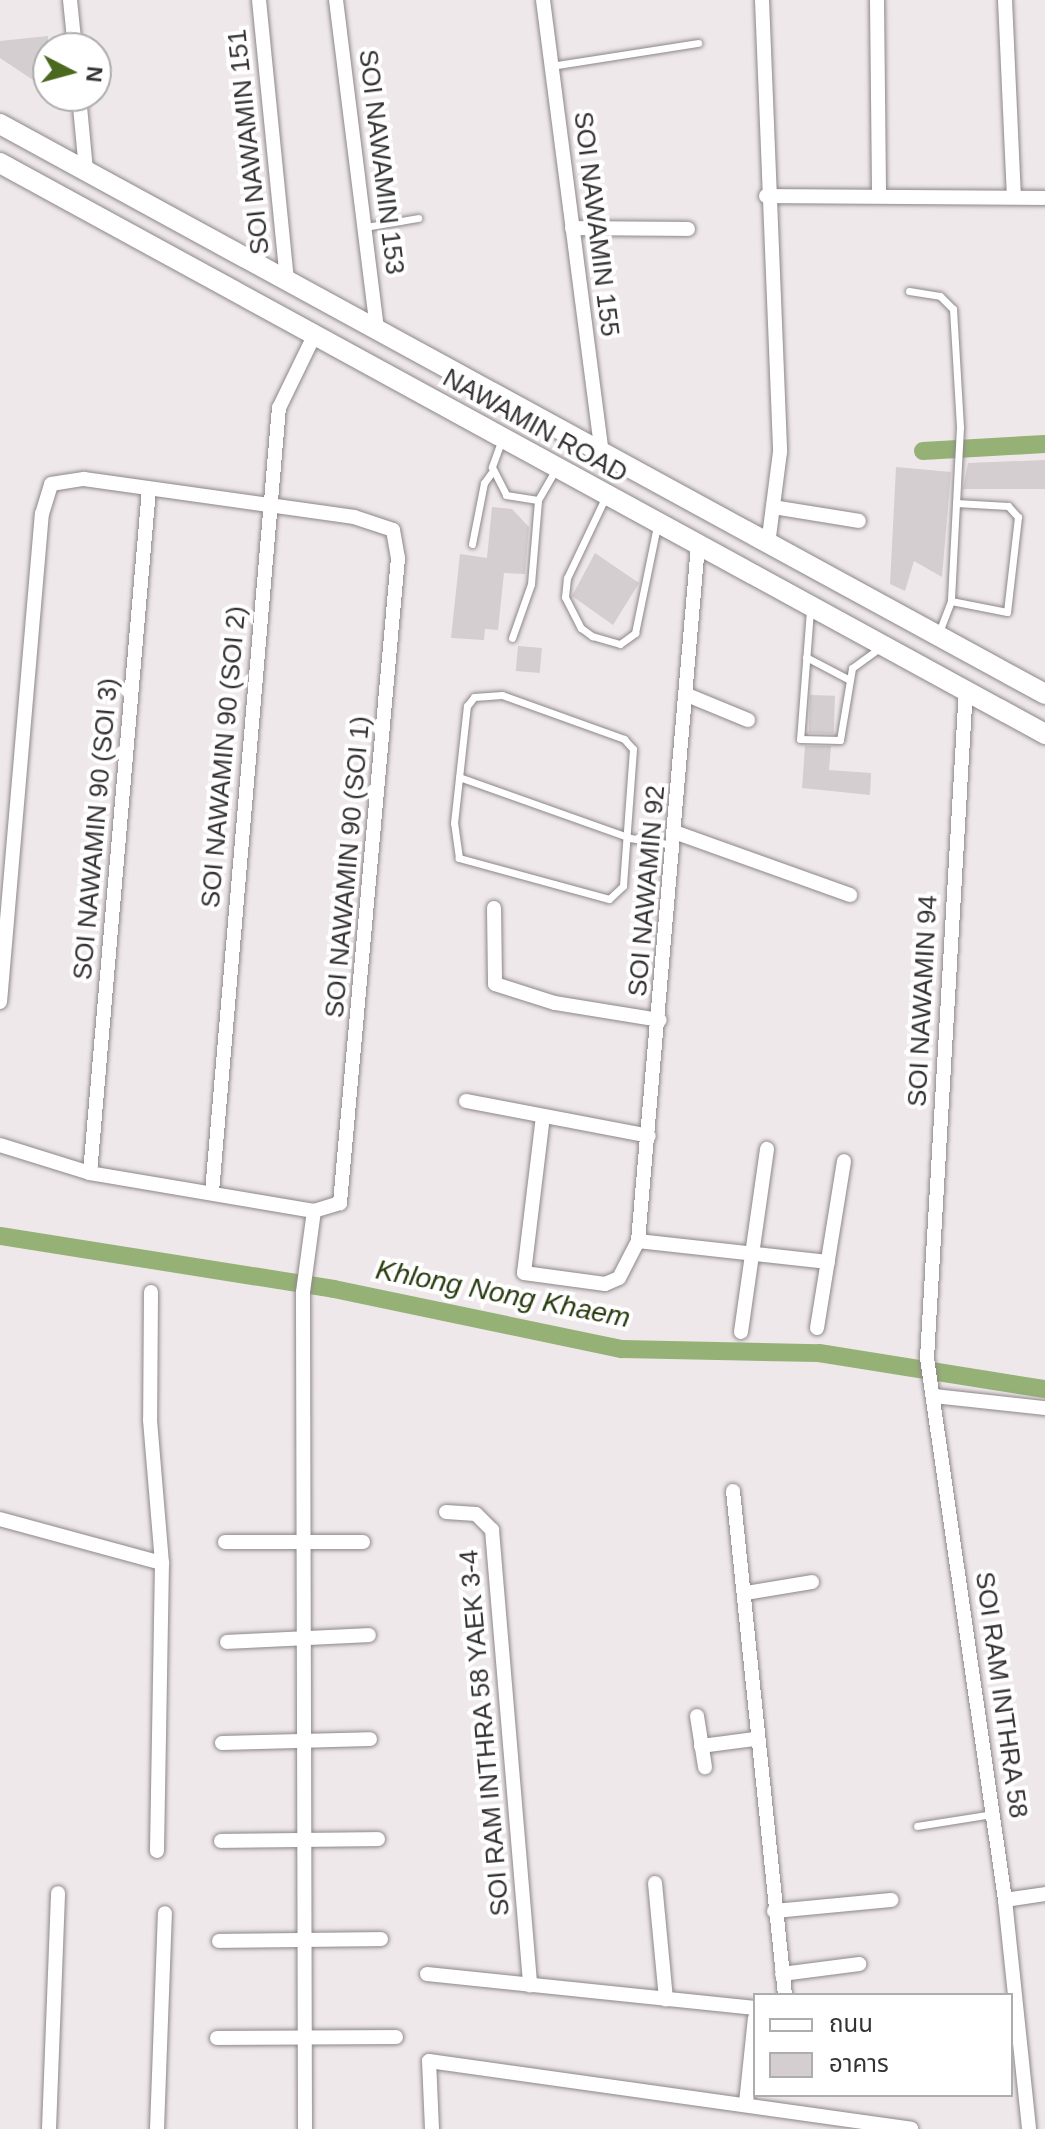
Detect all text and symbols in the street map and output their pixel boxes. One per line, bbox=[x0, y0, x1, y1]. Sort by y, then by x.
street label: SOI NAWAMIN 151 bbox=[222, 28, 276, 256]
north arrow bbox=[32, 32, 112, 112]
street label: SOI NAWAMIN 153 bbox=[352, 48, 410, 276]
text: N bbox=[81, 65, 108, 84]
street label: SOI NAWAMIN 155 bbox=[567, 110, 625, 338]
street label: NAWAMIN ROAD bbox=[437, 362, 633, 490]
street label: SOI NAWAMIN 90 (SOI 2) bbox=[195, 605, 253, 909]
street label: SOI NAWAMIN 90 (SOI 3) bbox=[67, 677, 125, 981]
street label: SOI NAWAMIN 90 (SOI 1) bbox=[319, 715, 377, 1019]
street label: SOI NAWAMIN 92 bbox=[622, 784, 672, 998]
street label: SOI NAWAMIN 94 bbox=[902, 894, 944, 1108]
water label: Khlong Nong Khaem bbox=[373, 1253, 633, 1335]
street label: SOI RAM INTHRA 58 YAEK 3-4 bbox=[453, 1548, 517, 1918]
street label: SOI RAM INTHRA 58 bbox=[968, 1569, 1034, 1821]
legend bbox=[753, 1993, 1013, 2097]
text: ถนน bbox=[829, 2010, 873, 2037]
text: อาคาร bbox=[829, 2050, 889, 2077]

